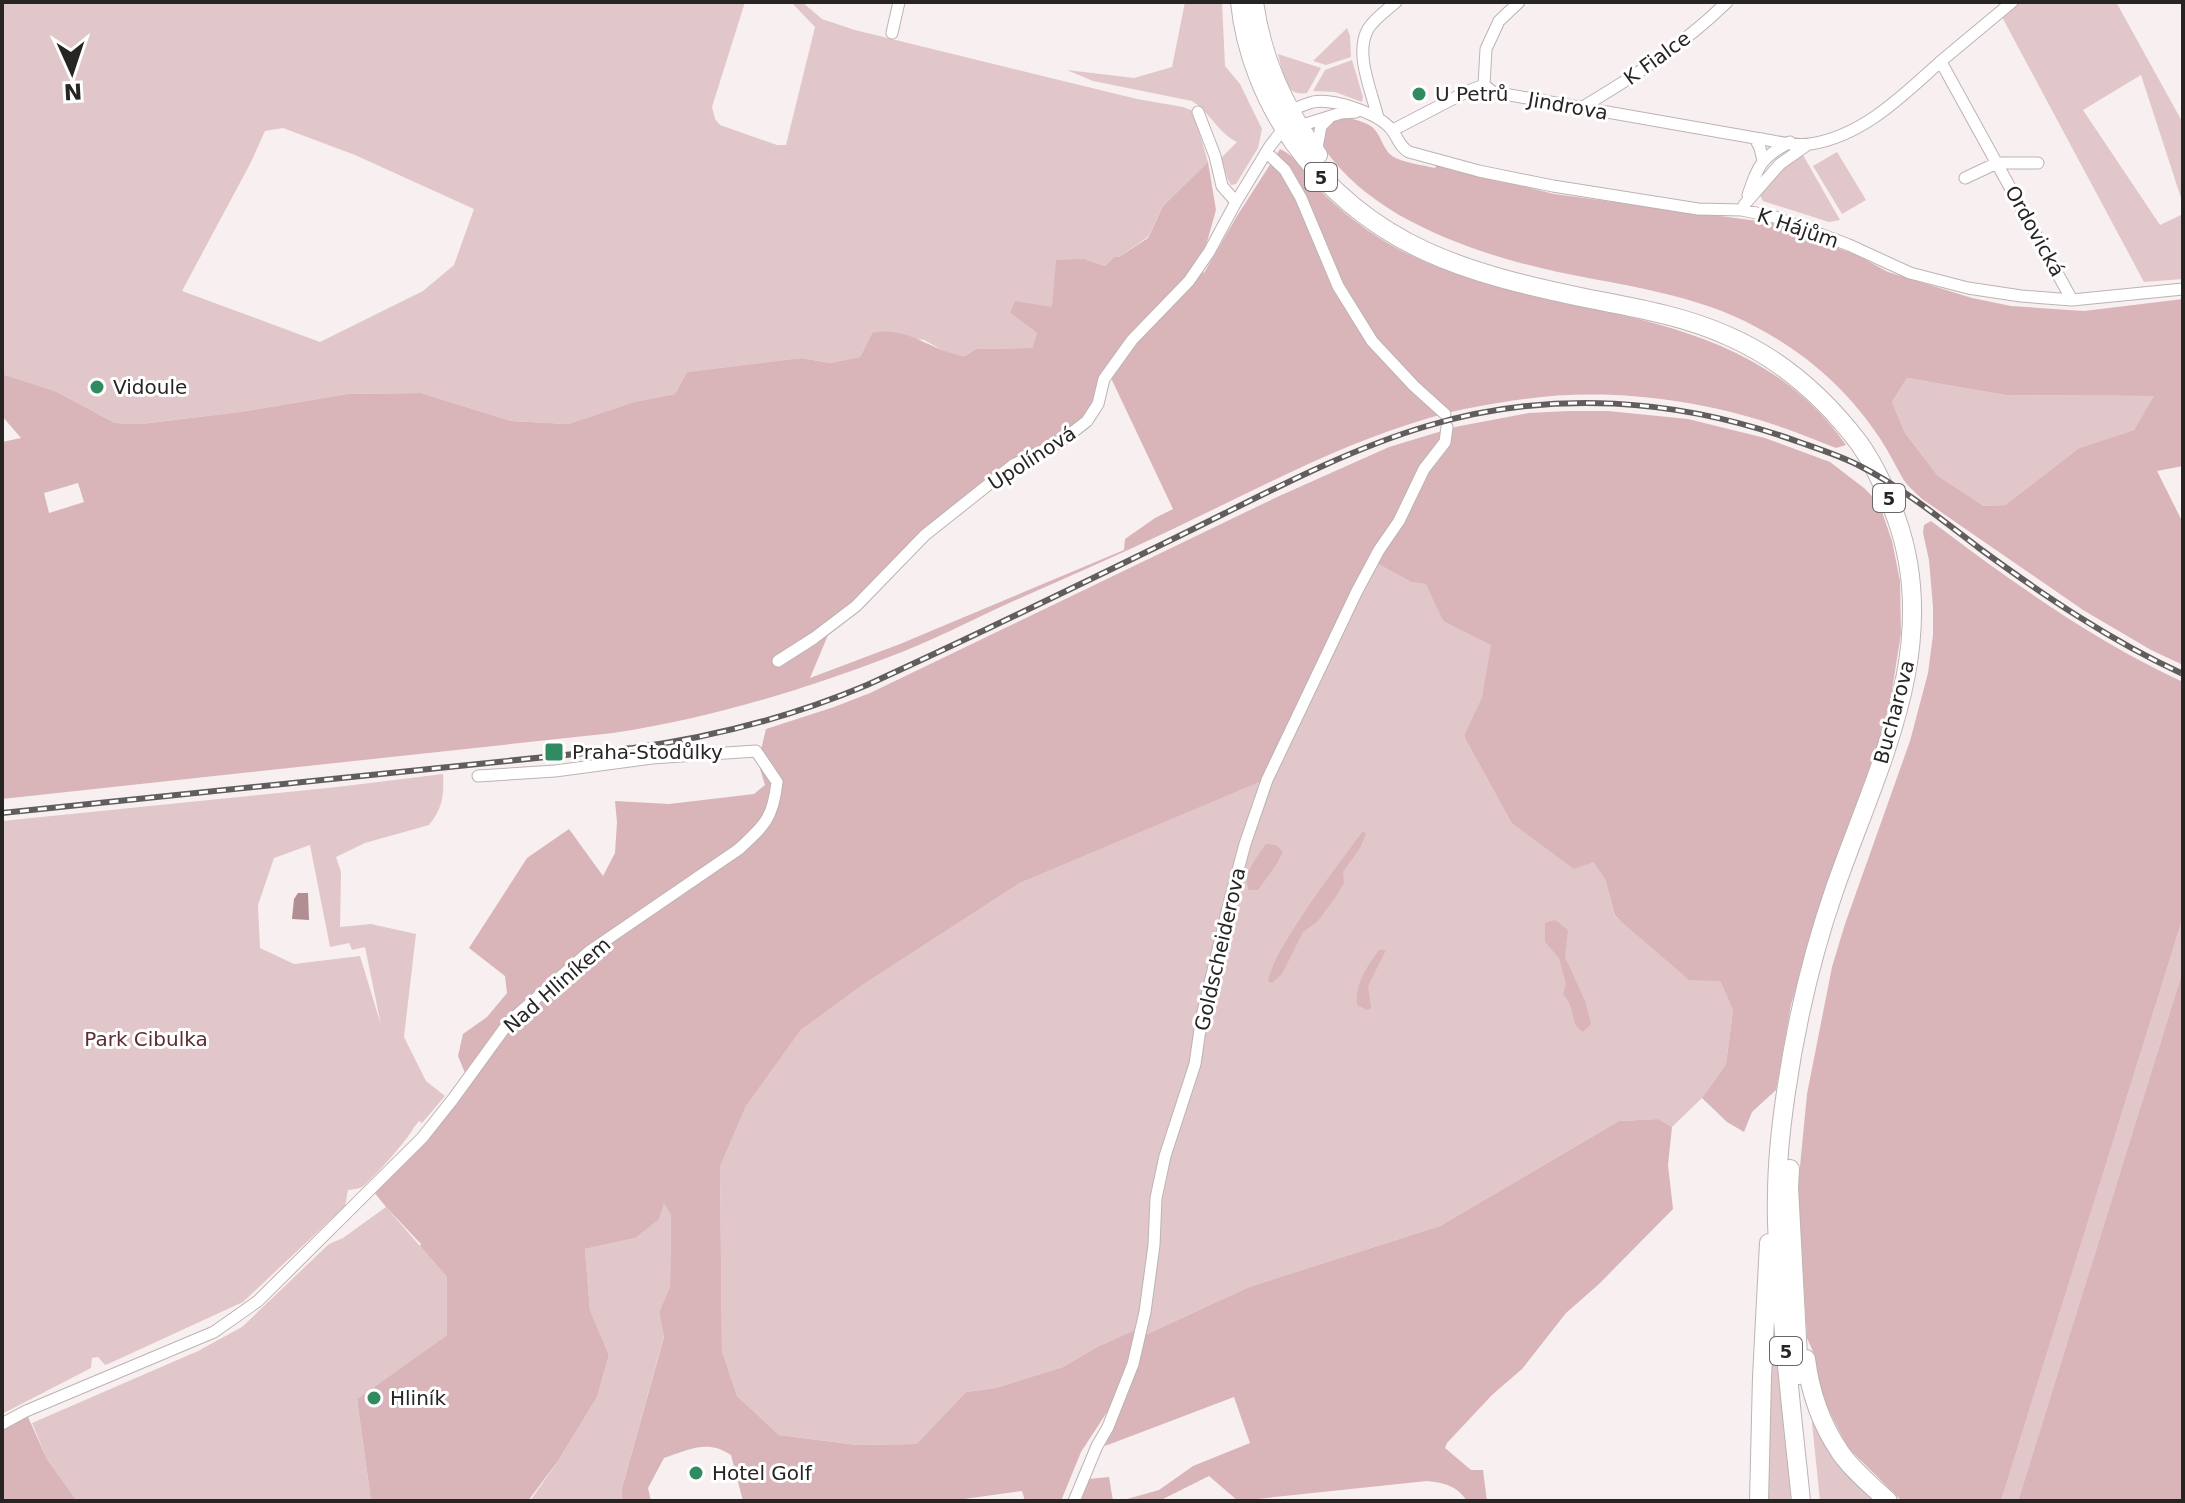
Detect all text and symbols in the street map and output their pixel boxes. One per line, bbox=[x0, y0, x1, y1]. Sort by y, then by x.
street label: K Fialce bbox=[1619, 26, 1695, 90]
north arrow bbox=[32, 32, 112, 112]
text: N bbox=[63, 79, 83, 104]
place label: U Petrů bbox=[1435, 82, 1508, 106]
marker: U Petrů bbox=[1410, 85, 1428, 103]
street label: Jindrova bbox=[1524, 87, 1610, 125]
road number: 5 bbox=[1305, 163, 1337, 191]
street label: Ordovická bbox=[2000, 181, 2070, 281]
street label: K Hájům bbox=[1754, 203, 1842, 253]
place label: Vidoule bbox=[113, 375, 187, 399]
marker: Vidoule bbox=[88, 378, 106, 396]
street label: Upolínová bbox=[984, 421, 1080, 495]
road number: 5 bbox=[1873, 484, 1905, 512]
street label: Bucharova bbox=[1869, 657, 1919, 767]
place label: Praha-Stodůlky bbox=[572, 740, 723, 764]
marker: Praha-Stodůlky bbox=[543, 741, 565, 763]
street label: Goldscheiderova bbox=[1190, 865, 1250, 1033]
street label: Nad Hliníkem bbox=[499, 932, 615, 1038]
park label: Park Cibulka bbox=[84, 1027, 208, 1051]
road number: 5 bbox=[1770, 1337, 1802, 1365]
place label: Hliník bbox=[390, 1386, 446, 1410]
marker: Hliník bbox=[365, 1389, 383, 1407]
place label: Hotel Golf bbox=[712, 1461, 813, 1485]
marker: Hotel Golf bbox=[687, 1464, 705, 1482]

